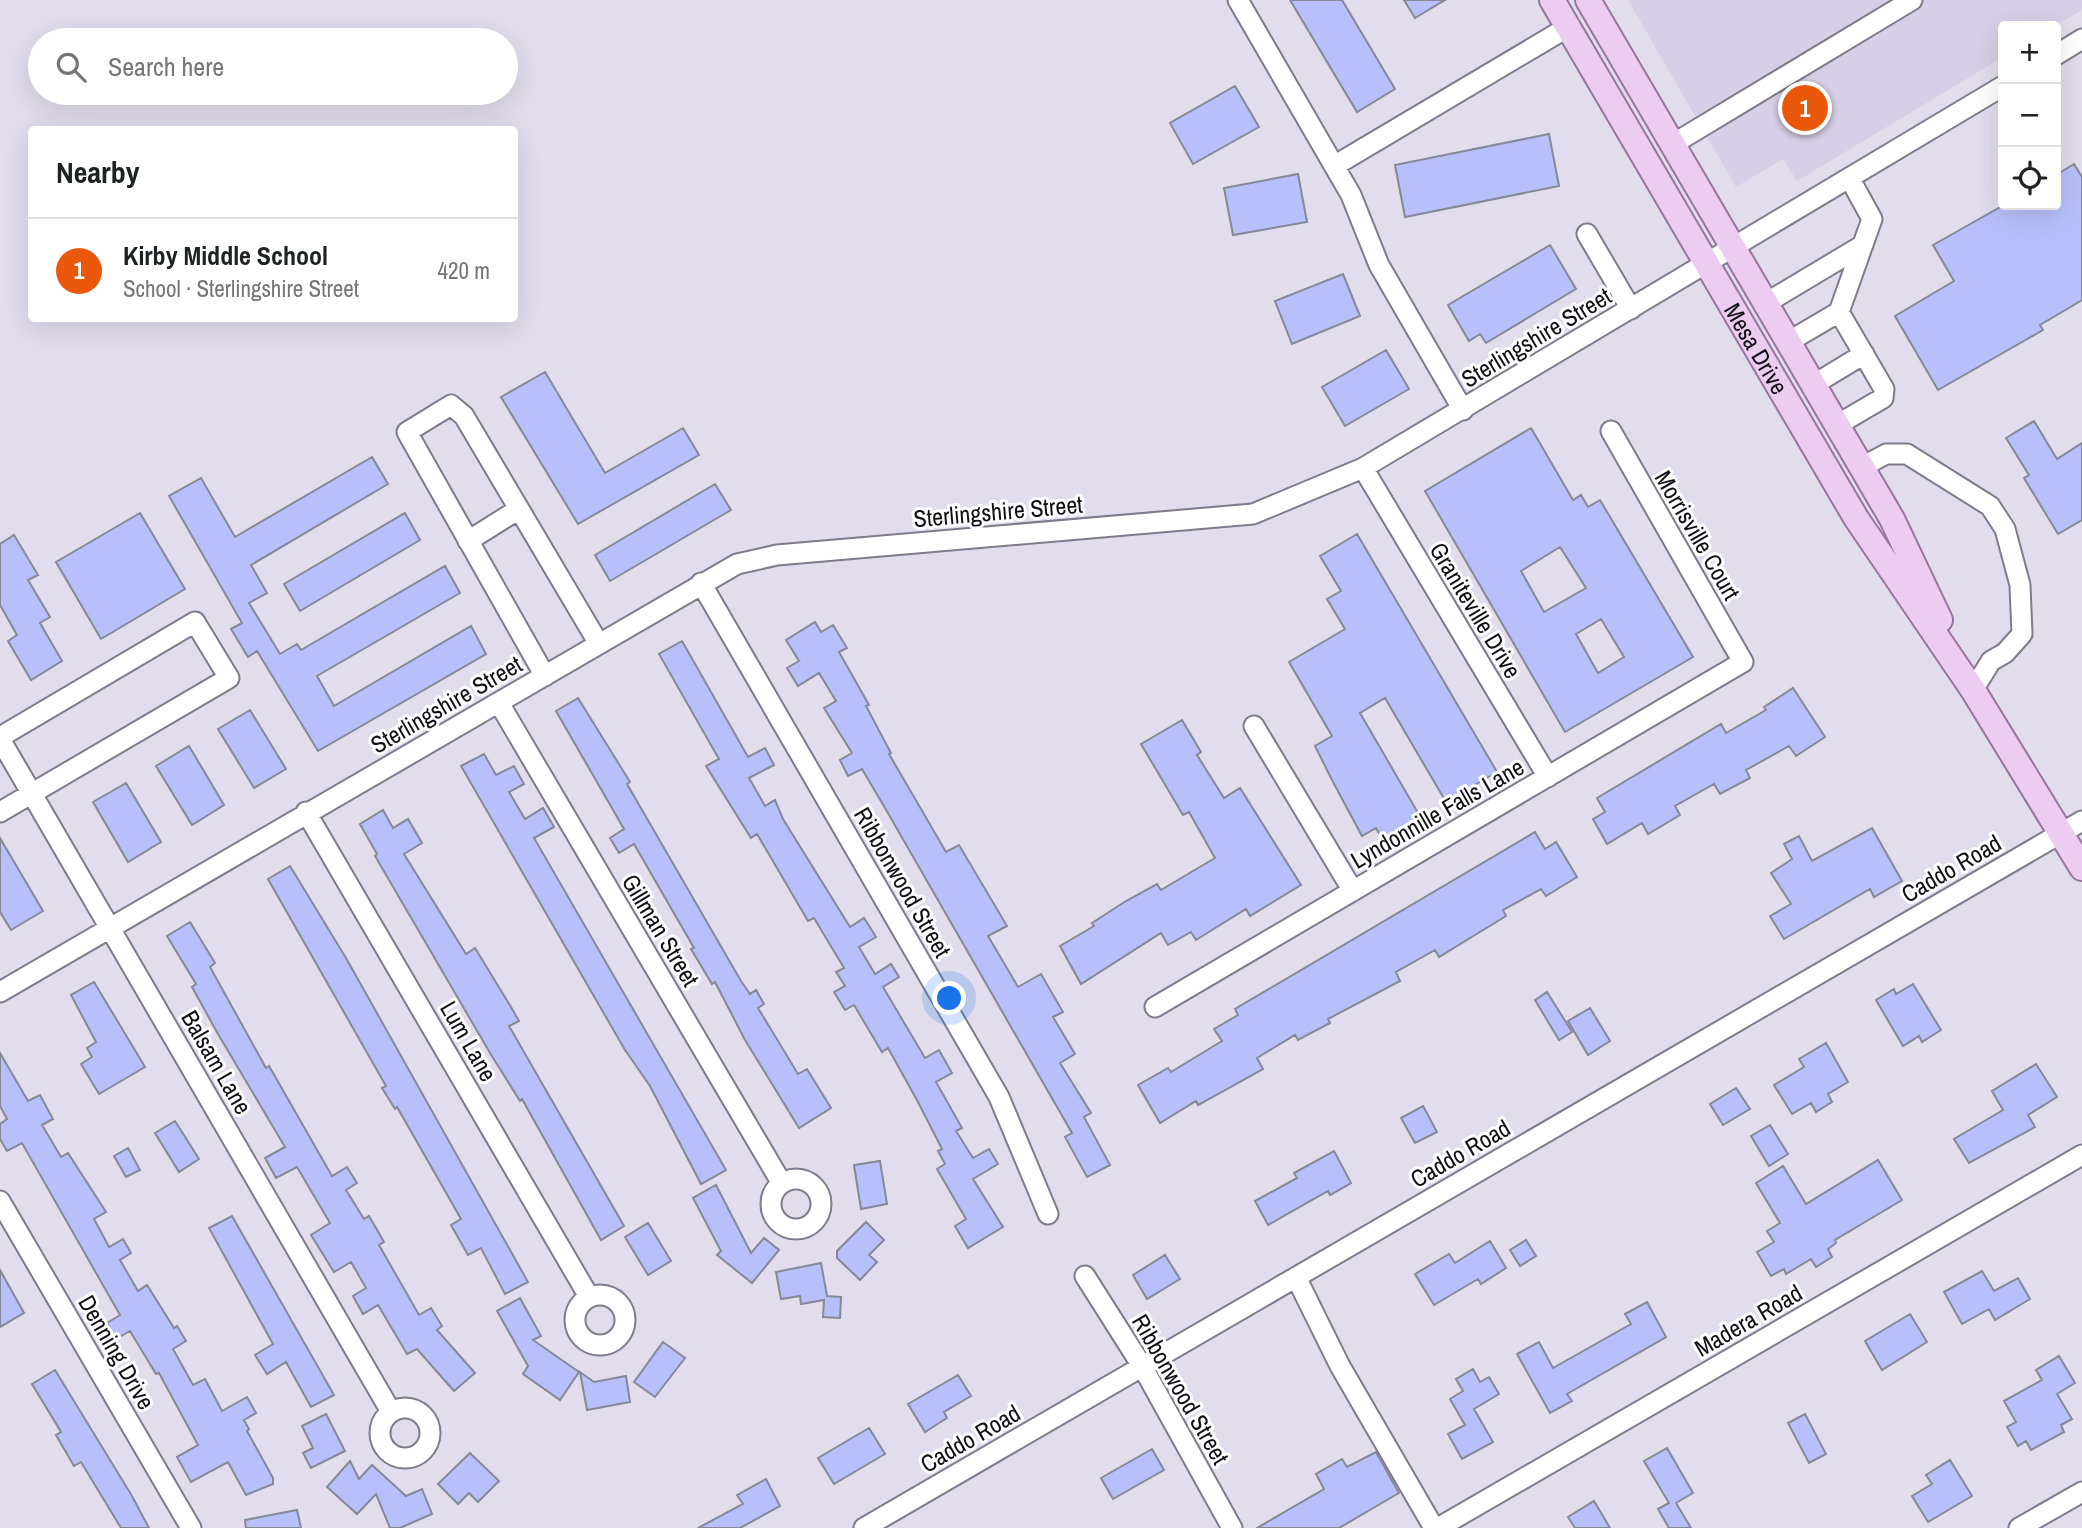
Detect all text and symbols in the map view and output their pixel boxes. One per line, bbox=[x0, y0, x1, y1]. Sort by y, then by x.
map controls bbox=[1998, 21, 2061, 210]
button: + bbox=[1998, 21, 2061, 84]
search box bbox=[28, 28, 518, 105]
icon: search bbox=[52, 48, 90, 86]
text: Search here bbox=[108, 49, 224, 84]
pin: 1 bbox=[1782, 82, 1828, 134]
button: − bbox=[1998, 84, 2061, 147]
button: locate bbox=[1998, 147, 2061, 210]
text: Nearby bbox=[56, 152, 139, 192]
text: Kirby Middle School bbox=[123, 238, 328, 273]
text: 1 bbox=[74, 255, 84, 286]
text: 420 m bbox=[438, 255, 490, 286]
text: School · Sterlingshire Street bbox=[123, 273, 359, 304]
street label: Sterlingshire Street bbox=[1455, 279, 1617, 394]
street label: Mesa Drive bbox=[1717, 297, 1796, 400]
street label: Morrisville Court bbox=[1648, 464, 1748, 606]
street label: Sterlingshire Street bbox=[912, 488, 1084, 534]
street label: Graniteville Drive bbox=[1423, 536, 1529, 684]
street label: Sterlingshire Street bbox=[365, 647, 528, 760]
street label: Lyndonnille Falls Lane bbox=[1344, 750, 1530, 876]
street label: Ribbonwood Street bbox=[847, 801, 959, 963]
street label: Caddo Road bbox=[1895, 827, 2007, 909]
street label: Gillman Street bbox=[615, 868, 707, 993]
your location bbox=[932, 981, 966, 1015]
street label: Lum Lane bbox=[433, 995, 505, 1087]
street label: Balsam Lane bbox=[174, 1004, 260, 1120]
street label: Caddo Road bbox=[1404, 1112, 1516, 1194]
street label: Madera Road bbox=[1688, 1276, 1808, 1364]
street label: Denning Drive bbox=[71, 1289, 163, 1415]
street label: Ribbonwood Street bbox=[1125, 1308, 1237, 1470]
street label: Caddo Road bbox=[914, 1397, 1026, 1479]

